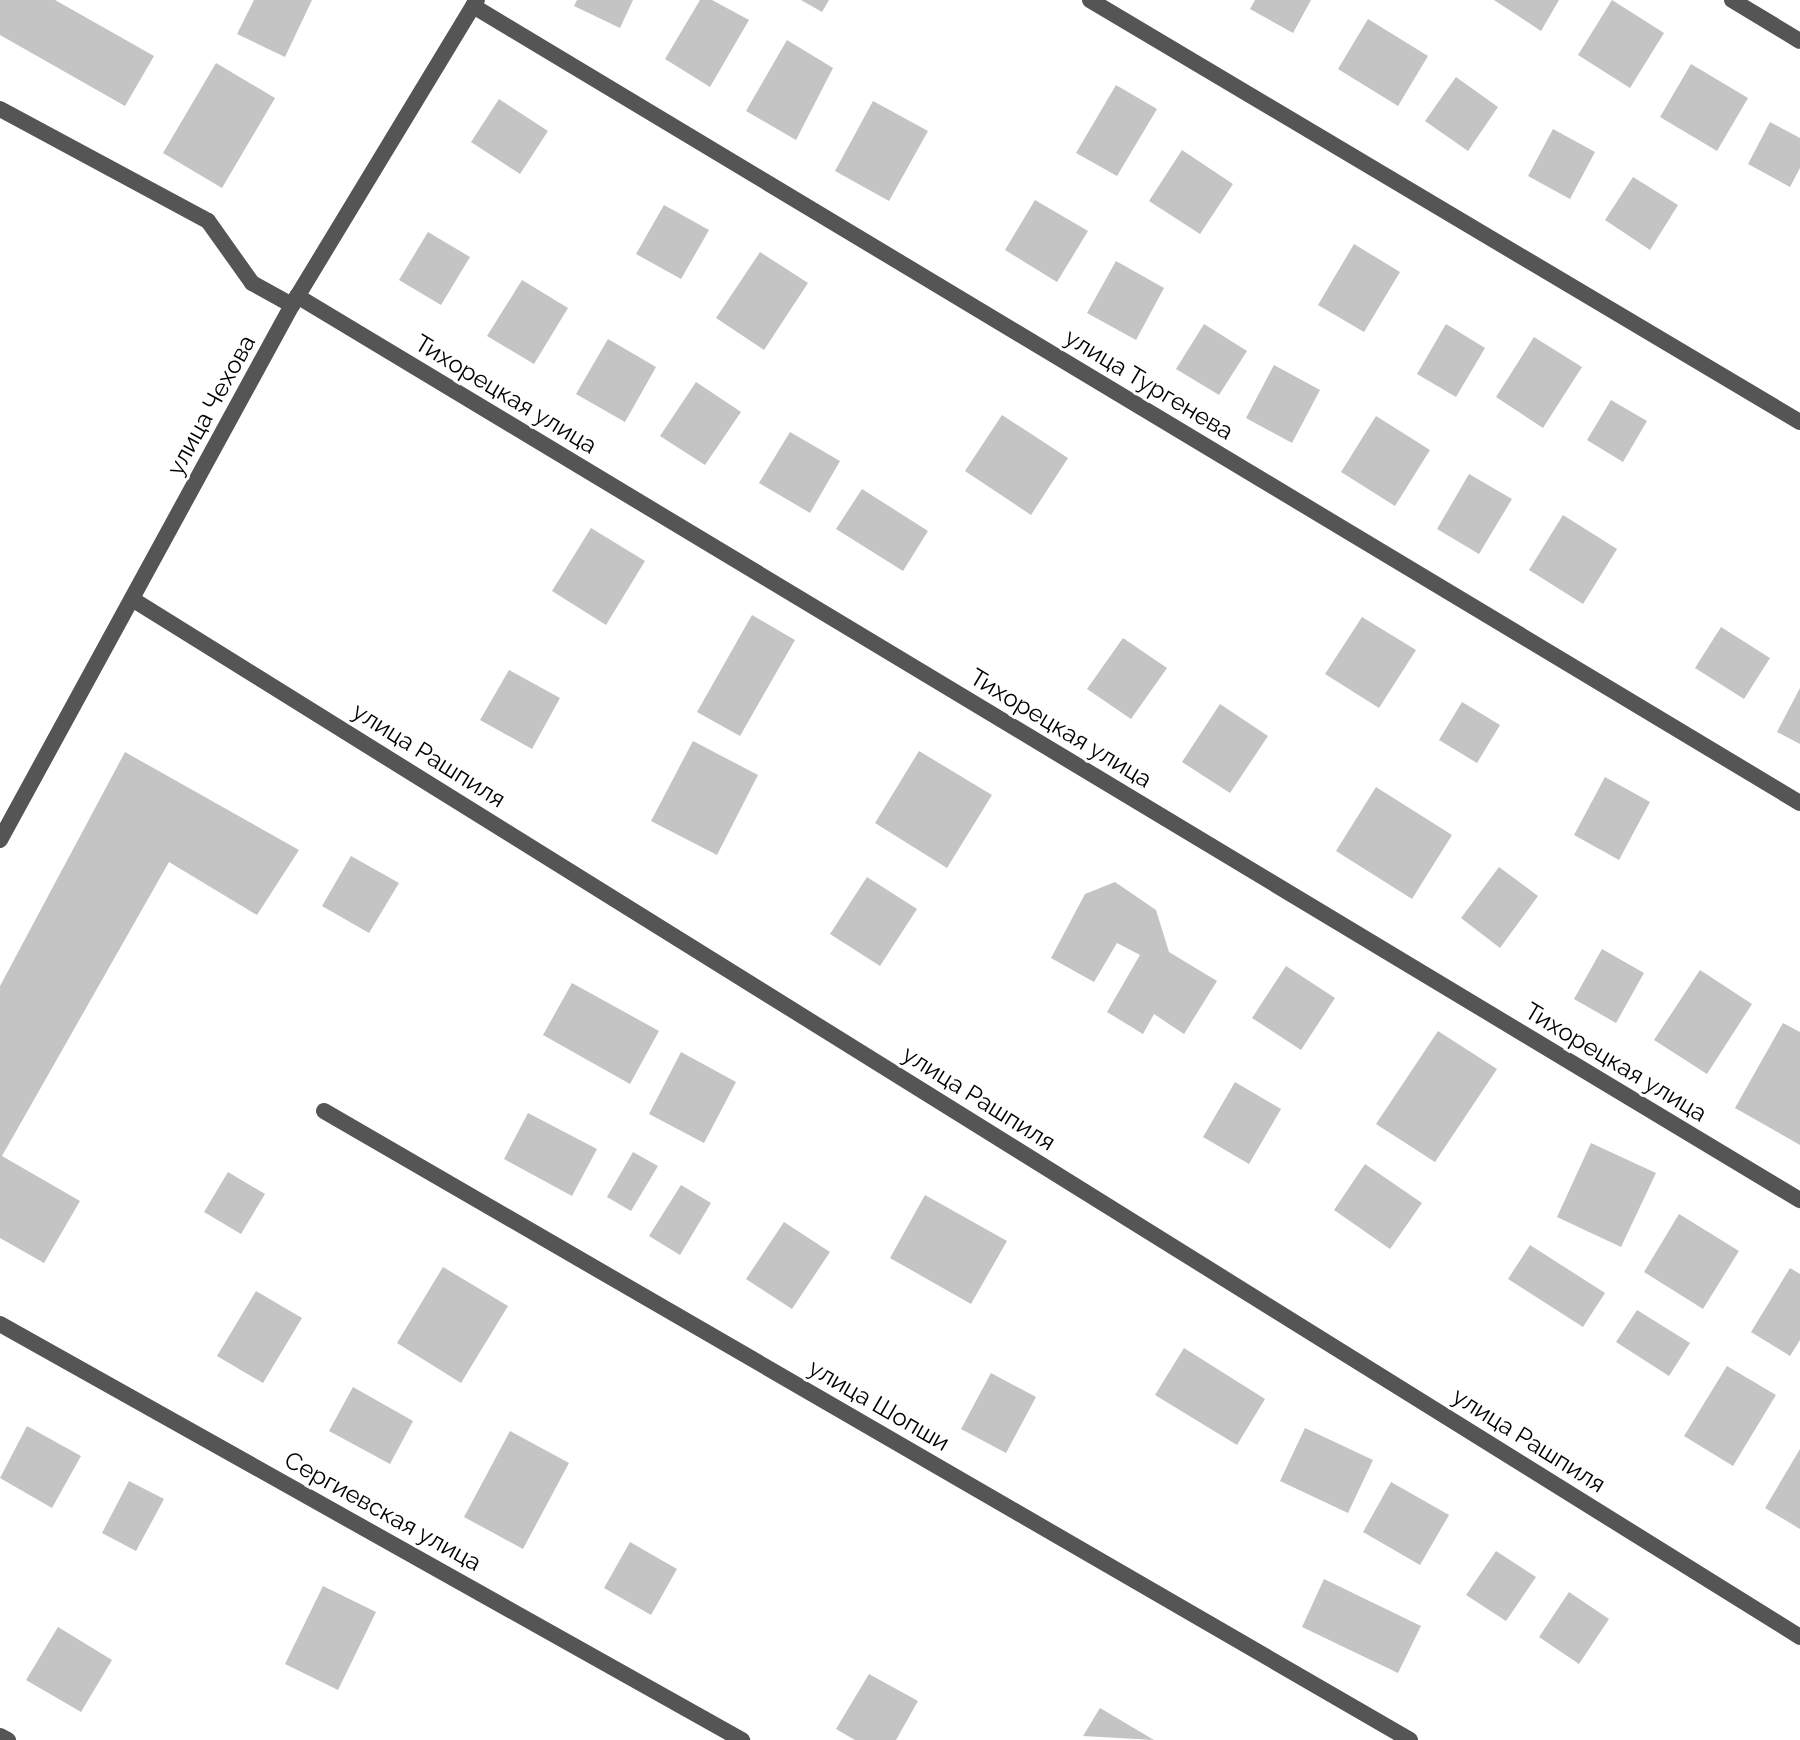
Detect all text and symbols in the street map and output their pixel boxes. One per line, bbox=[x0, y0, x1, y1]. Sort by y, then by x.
street label: улица Тургенева bbox=[1059, 322, 1239, 446]
street label: Тихорецкая улица bbox=[409, 328, 603, 460]
street label: улица Чехова bbox=[161, 330, 261, 480]
street label: Тихорецкая улица bbox=[964, 662, 1158, 794]
street label: улица Рашпиля bbox=[347, 696, 511, 814]
street label: Тихорецкая улица bbox=[1519, 996, 1713, 1128]
street label: улица Рашпиля bbox=[897, 1039, 1061, 1157]
street label: улица Шопши bbox=[803, 1353, 955, 1457]
street label: улица Рашпиля bbox=[1447, 1381, 1611, 1499]
street label: Сергиевская улица bbox=[279, 1445, 487, 1577]

